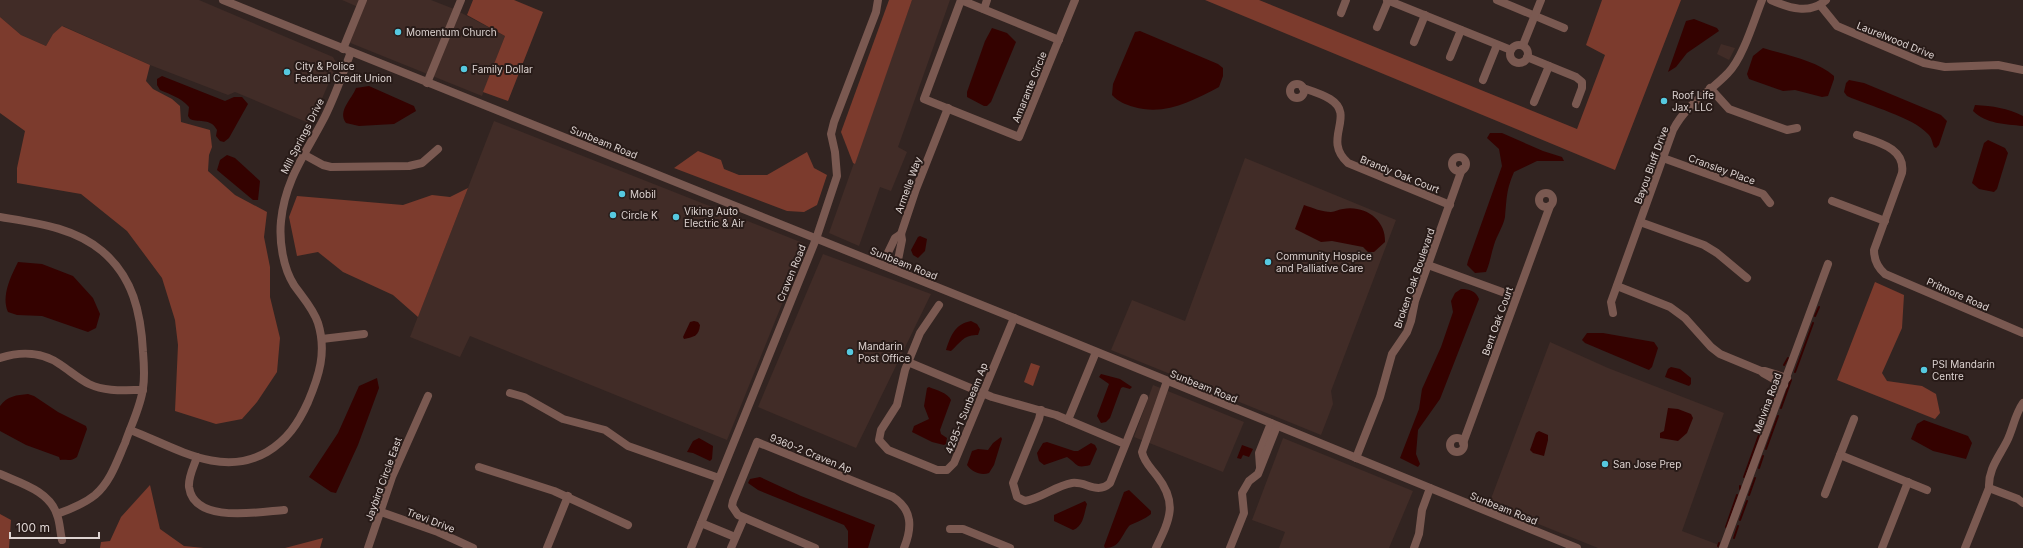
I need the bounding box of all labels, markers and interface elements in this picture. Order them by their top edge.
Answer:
street label: Laurelwood Drive [1855,19,1937,61]
place label: Momentum Church [406,26,497,38]
marker: Momentum Church [393,27,403,37]
street label: Amarante Circle [1009,50,1049,124]
place label: City & Police Federal Credit Union [295,60,392,84]
place label: Family Dollar [472,63,533,75]
marker: Family Dollar [459,64,469,74]
marker: City & Police Federal Credit Union [282,67,292,77]
place label: Roof Life Jax, LLC [1672,89,1714,113]
street label: Mill Springs Drive [278,96,326,176]
marker: Roof Life Jax, LLC [1659,96,1669,106]
street label: Sunbeam Road [569,123,639,161]
street label: Bayou Bluff Drive [1631,124,1671,205]
street label: Cransley Place [1687,151,1757,187]
street label: Brandy Oak Court [1359,153,1442,196]
street label: Armelle Way [892,155,924,215]
place label: Mobil [630,188,656,200]
marker: Mobil [617,189,627,199]
place label: Viking Auto Electric & Air [684,205,745,229]
place label: Circle K [621,209,658,221]
marker: Circle K [608,210,618,220]
marker: Viking Auto Electric & Air [671,212,681,222]
street label: Broken Oak Boulevard [1391,226,1437,330]
street label: Craven Road [774,243,808,303]
street label: Sunbeam Road [869,244,939,282]
place label: Community Hospice and Palliative Care [1276,250,1372,274]
marker: Community Hospice and Palliative Care [1263,257,1273,267]
street label: Pritmore Road [1925,275,1991,313]
street label: Bent Oak Court [1479,284,1515,357]
place label: Mandarin Post Office [858,340,910,364]
marker: Mandarin Post Office [845,347,855,357]
place label: PSI Mandarin Centre [1932,358,1995,382]
street label: 4295-1 Sunbeam Ap [942,361,990,455]
marker: PSI Mandarin Centre [1919,365,1929,375]
street label: Sunbeam Road [1169,367,1239,405]
street label: Melvina Road [1750,371,1784,435]
street label: 9360-2 Craven Ap [768,431,854,475]
street label: Jaybird Circle East [362,435,404,522]
place label: San Jose Prep [1613,458,1681,470]
marker: San Jose Prep [1600,459,1610,469]
street label: Sunbeam Road [1469,489,1539,527]
street label: Trevi Drive [405,505,457,535]
scale bar [10,514,99,540]
text: 100 m [16,520,50,535]

